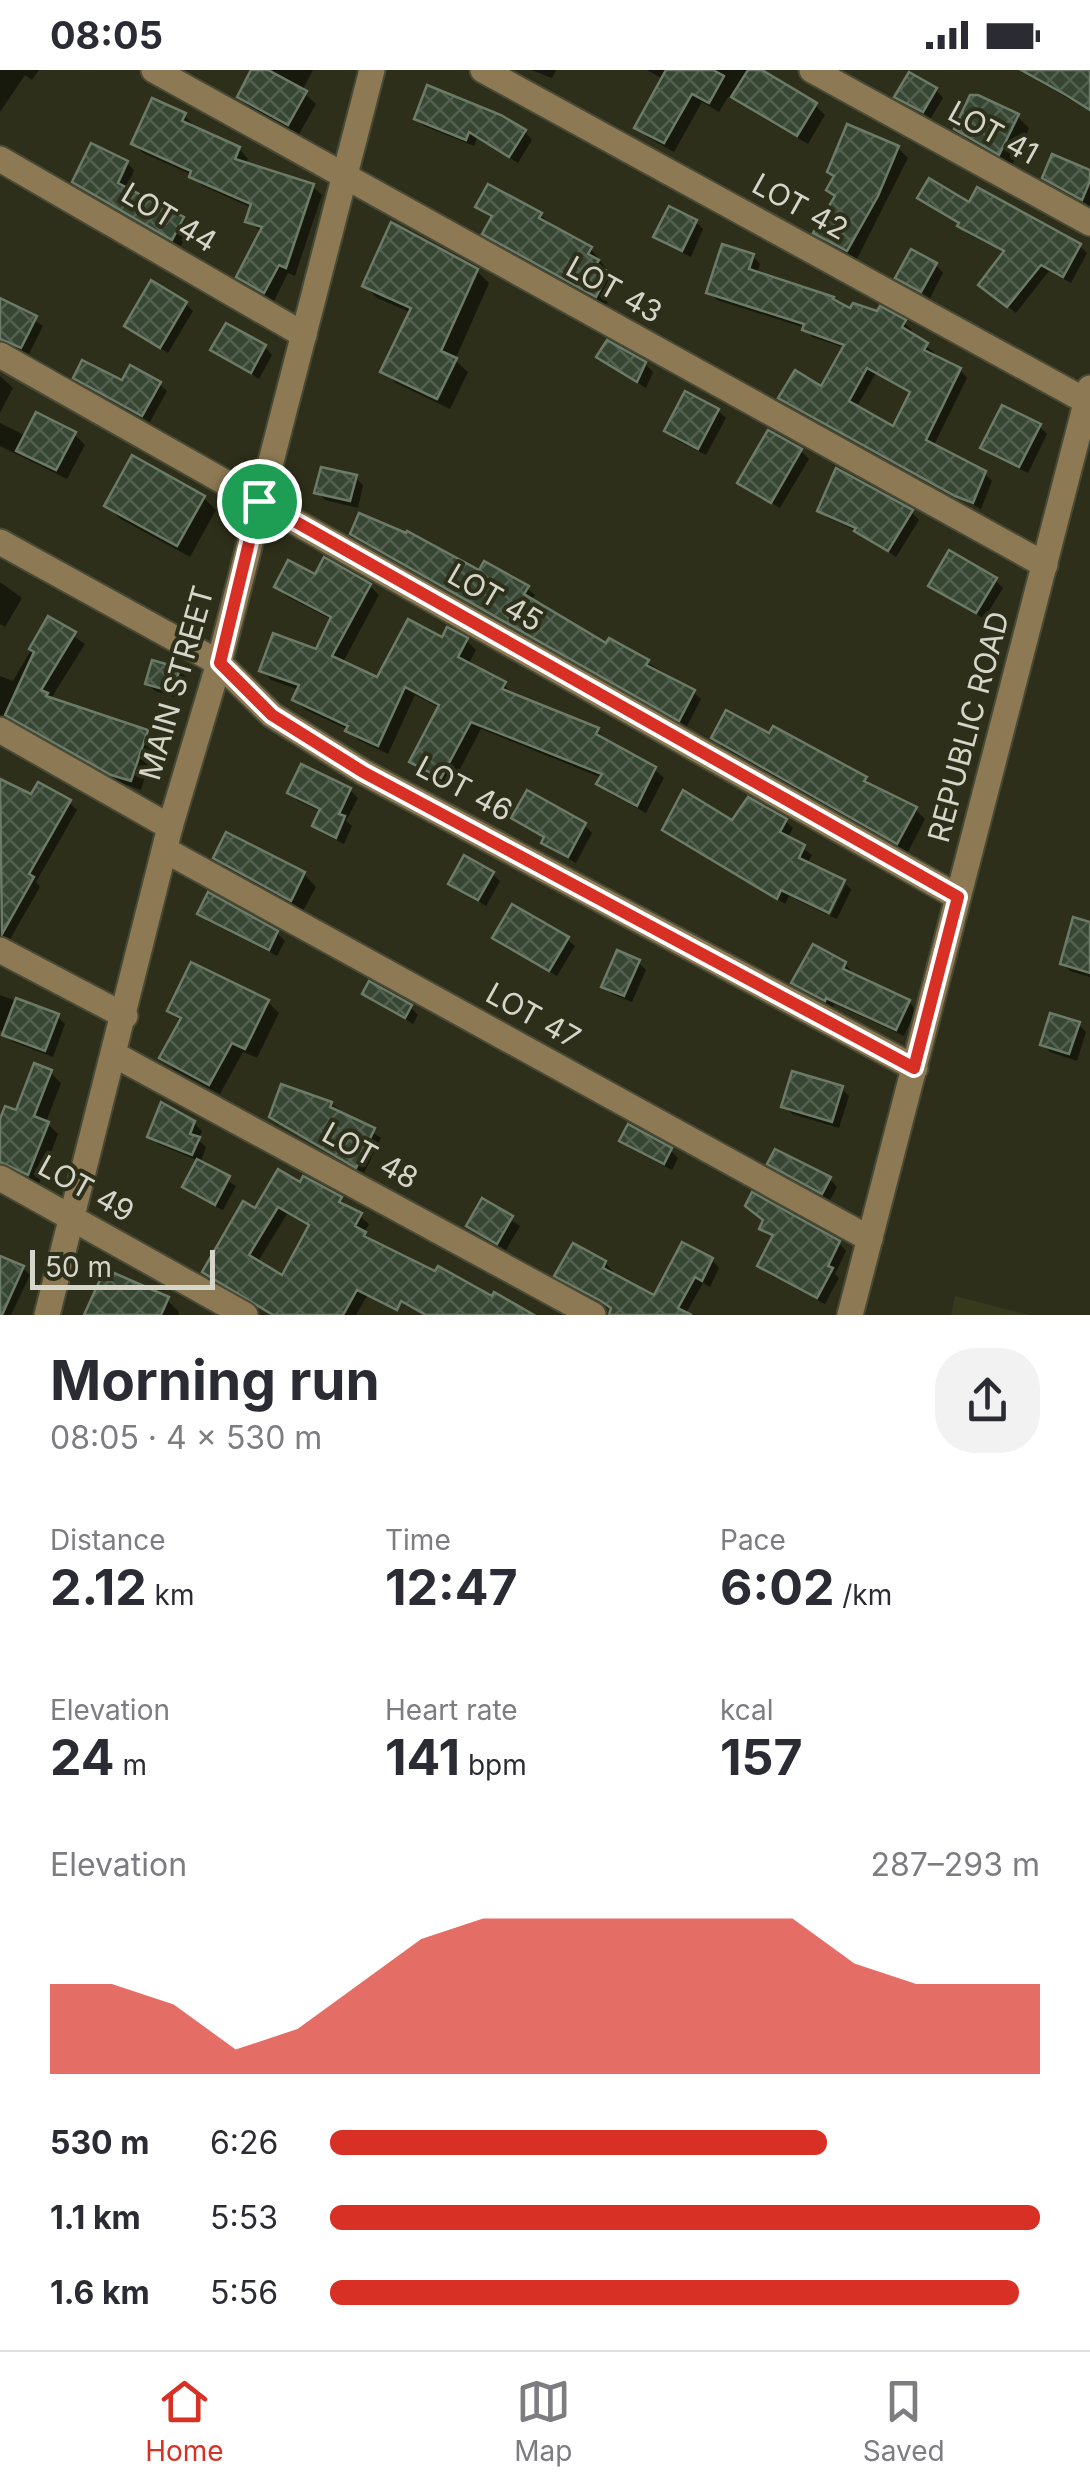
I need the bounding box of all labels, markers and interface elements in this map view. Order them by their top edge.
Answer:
text: 08:05 [50,12,163,58]
street label: LOT 41 [942,93,1045,171]
street label: LOT 42 [746,165,855,247]
street label: LOT 44 [115,175,224,260]
street label: LOT 43 [560,248,669,330]
pin [217,459,302,544]
icon: arrive [232,474,287,529]
street label: LOT 45 [442,556,549,639]
street label: MAIN STREET [131,582,221,784]
street label: REPUBLIC ROAD [920,607,1016,846]
street label: LOT 46 [410,748,519,828]
street label: LOT 47 [480,975,587,1056]
street label: LOT 48 [316,1114,425,1196]
street label: LOT 49 [32,1147,141,1229]
scale bar [30,1245,215,1290]
text: 50 m [45,1250,112,1284]
text: Morning run [50,1347,380,1413]
button: share [935,1348,1040,1453]
text: 08:05 · 4 × 530 m [50,1418,322,1457]
text: Distance [50,1523,166,1557]
text: Time [385,1523,451,1557]
text: Pace [720,1523,786,1557]
text: 2.12 [50,1557,147,1617]
text: 12:47 [385,1557,518,1617]
text: 6:02 [720,1557,834,1617]
text: km [147,1578,195,1612]
text: /km [834,1578,892,1612]
text: Elevation [50,1693,170,1727]
text: Heart rate [385,1693,518,1727]
text: kcal [720,1693,774,1727]
text: 24 [50,1727,115,1787]
text: 141 [385,1727,460,1787]
text: 157 [720,1727,803,1787]
text: m [115,1748,147,1782]
text: bpm [460,1748,527,1782]
text: Elevation [50,1845,187,1884]
text: 287–293 m [870,1845,1040,1884]
text: 530 m [50,2123,149,2162]
text: 6:26 [210,2123,278,2162]
text: 1.1 km [50,2198,141,2237]
text: 5:53 [210,2198,278,2237]
text: 1.6 km [50,2273,150,2312]
text: 5:56 [210,2273,278,2312]
tab: Home [145,2374,224,2468]
tab: Map [514,2374,572,2468]
tab: Saved [863,2374,945,2468]

